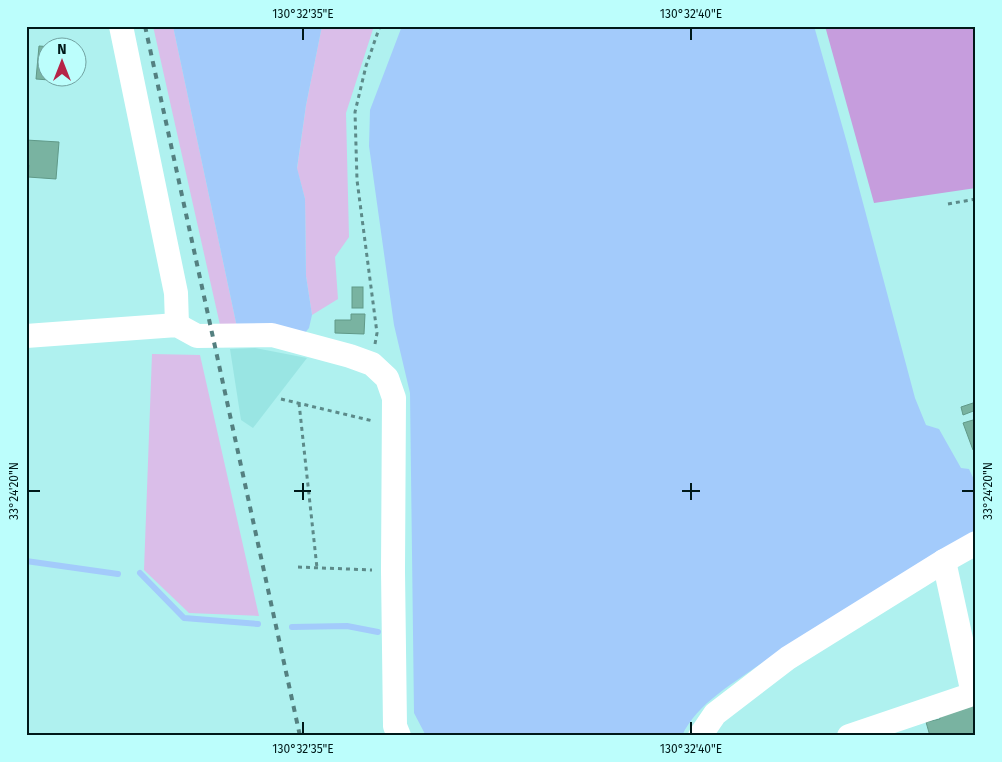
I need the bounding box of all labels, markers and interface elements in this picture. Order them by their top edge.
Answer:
text: 130°32'35"E [272,7,334,21]
text: 130°32'40"E [660,7,722,21]
north arrow [38,38,88,88]
text: N [57,41,67,58]
text: 33°24'20"N [7,462,21,520]
text: 33°24'20"N [981,462,995,520]
text: 130°32'35"E [272,742,334,756]
text: 130°32'40"E [660,742,722,756]

